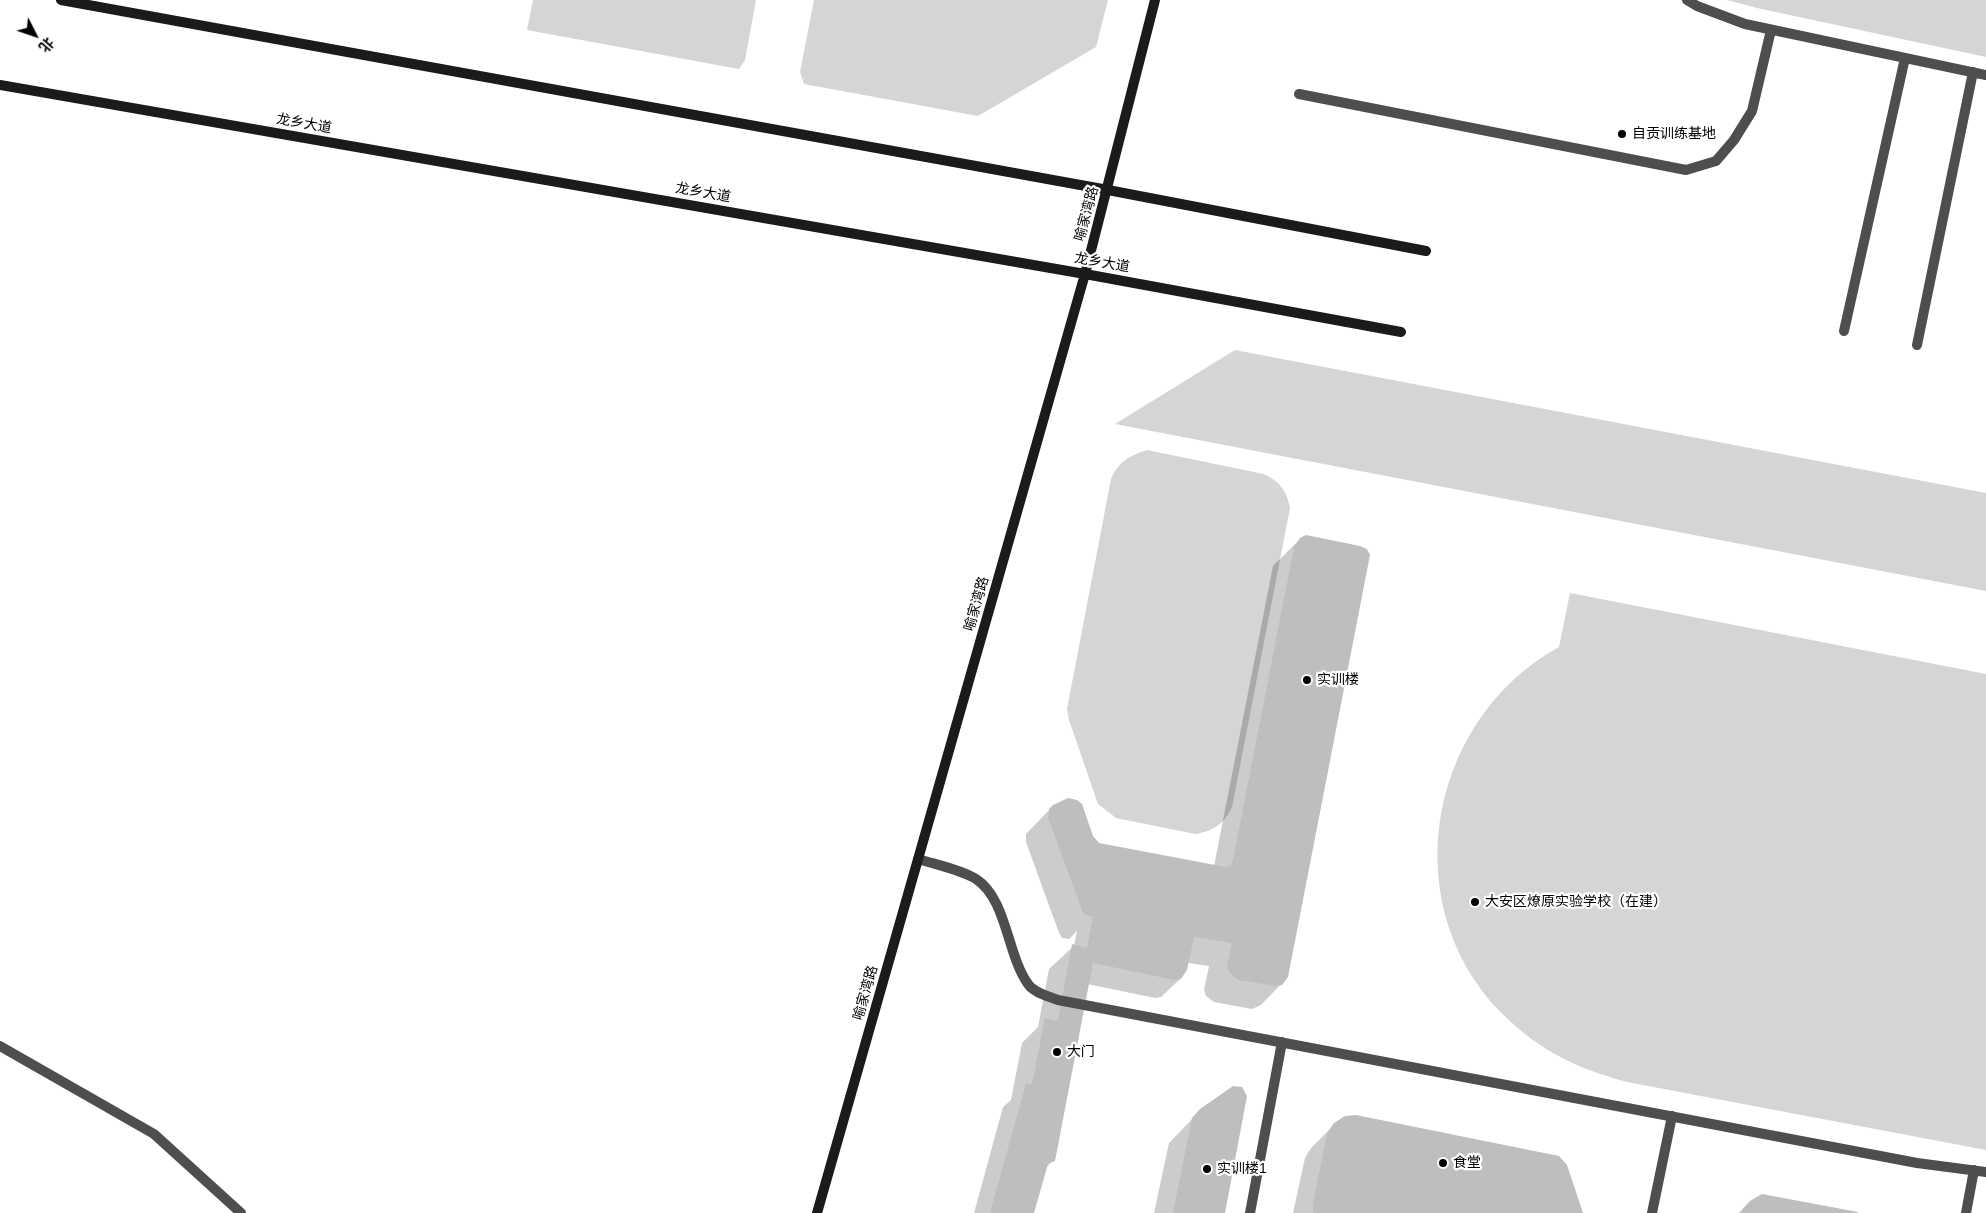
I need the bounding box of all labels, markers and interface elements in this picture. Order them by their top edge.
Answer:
north arrow [10,10,60,60]
text: 北 [36,34,57,55]
street label: 龙乡大道 [275,111,333,137]
place label: 自贡训练基地 [1632,126,1716,142]
marker: 自贡训练基地 [1616,128,1628,140]
street label: 龙乡大道 [674,180,732,206]
street label: 喻家湾路 [1072,185,1102,243]
street label: 龙乡大道 [1073,250,1131,276]
street label: 喻家湾路 [961,575,993,633]
place label: 实训楼 [1317,672,1359,688]
marker: 实训楼 [1301,674,1313,686]
place label: 大安区燎原实验学校（在建） [1485,894,1667,910]
marker: 大安区燎原实验学校（在建） [1469,896,1481,908]
street label: 喻家湾路 [850,964,882,1022]
place label: 大门 [1067,1044,1095,1060]
marker: 大门 [1051,1046,1063,1058]
place label: 食堂 [1453,1155,1481,1171]
marker: 食堂 [1437,1157,1449,1169]
place label: 实训楼1 [1217,1161,1267,1177]
marker: 实训楼1 [1201,1163,1213,1175]

